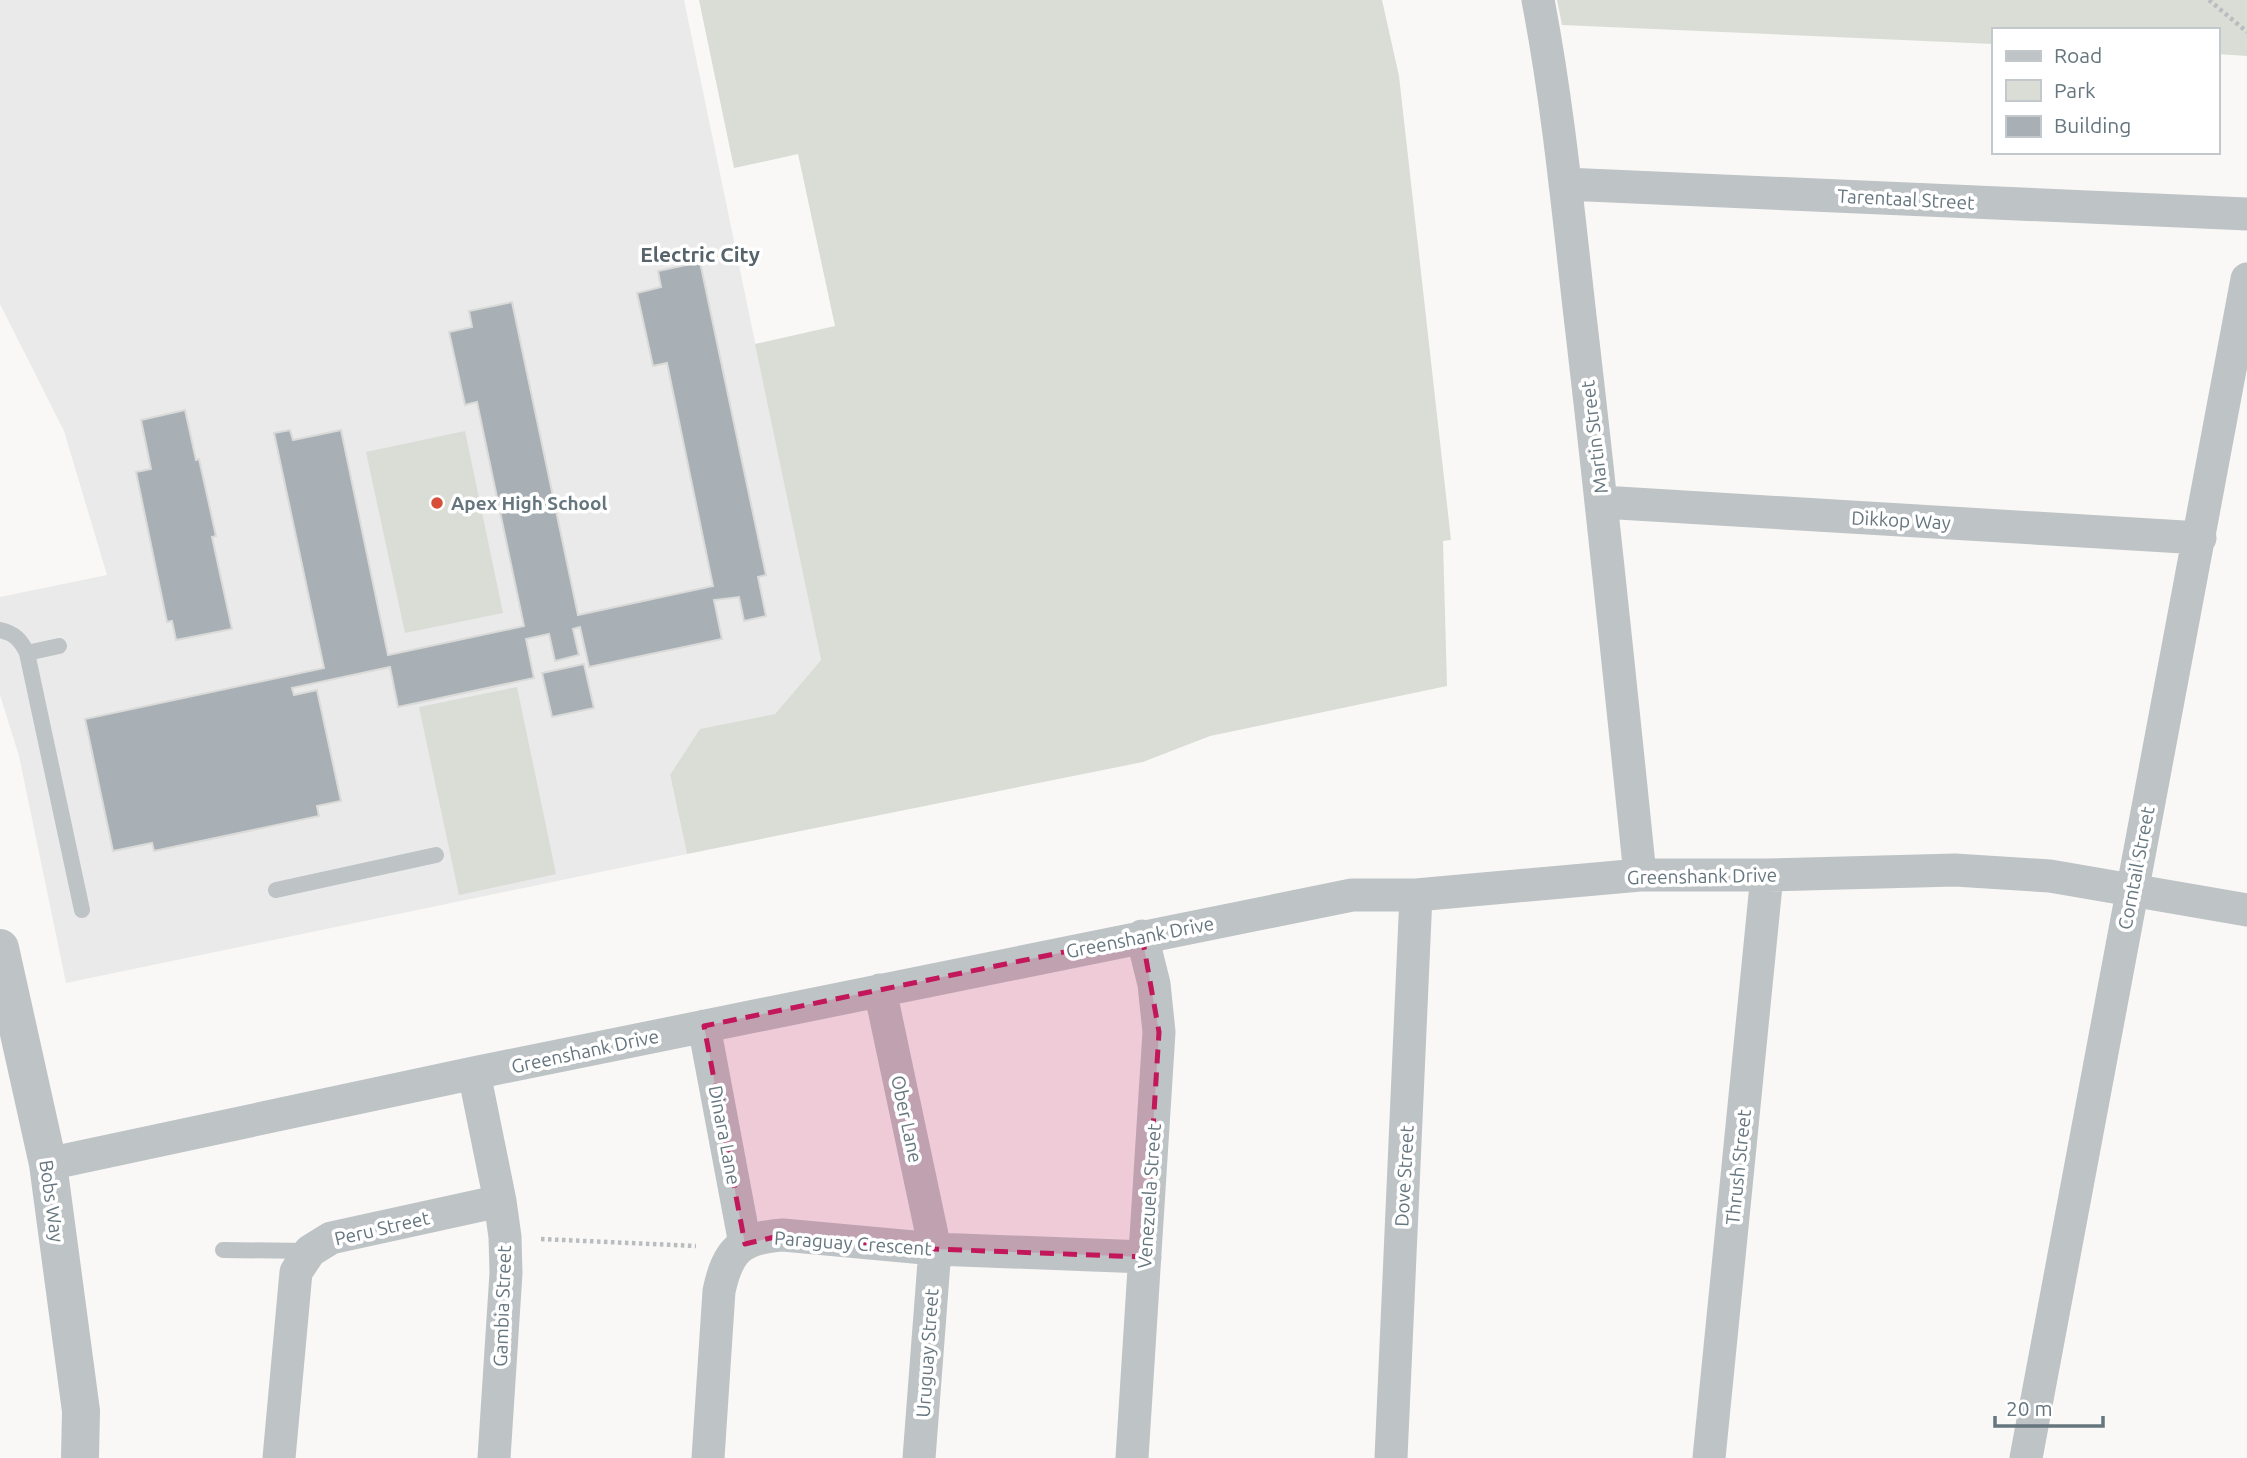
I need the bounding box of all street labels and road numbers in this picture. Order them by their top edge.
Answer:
street label: Tarentaal Street [1837,184,1976,214]
street label: Martin Street [1576,379,1612,495]
street label: Dikkop Way [1851,506,1951,534]
street label: Corntail Street [2113,804,2159,931]
street label: Greenshank Drive [1627,864,1777,888]
street label: Greenshank Drive [1064,912,1216,962]
street label: Greenshank Drive [509,1025,661,1077]
street label: Ober Lane [887,1073,927,1165]
street label: Dinara Lane [705,1083,745,1187]
street label: Thrush Street [1721,1108,1755,1226]
street label: Venezuela Street [1133,1122,1165,1269]
street label: Dove Street [1390,1124,1418,1227]
street label: Bobs Way [35,1158,69,1244]
street label: Peru Street [332,1206,432,1250]
street label: Paraguay Crescent [773,1227,933,1260]
street label: Gambia Street [489,1244,515,1367]
street label: Uruguay Street [912,1287,943,1418]

